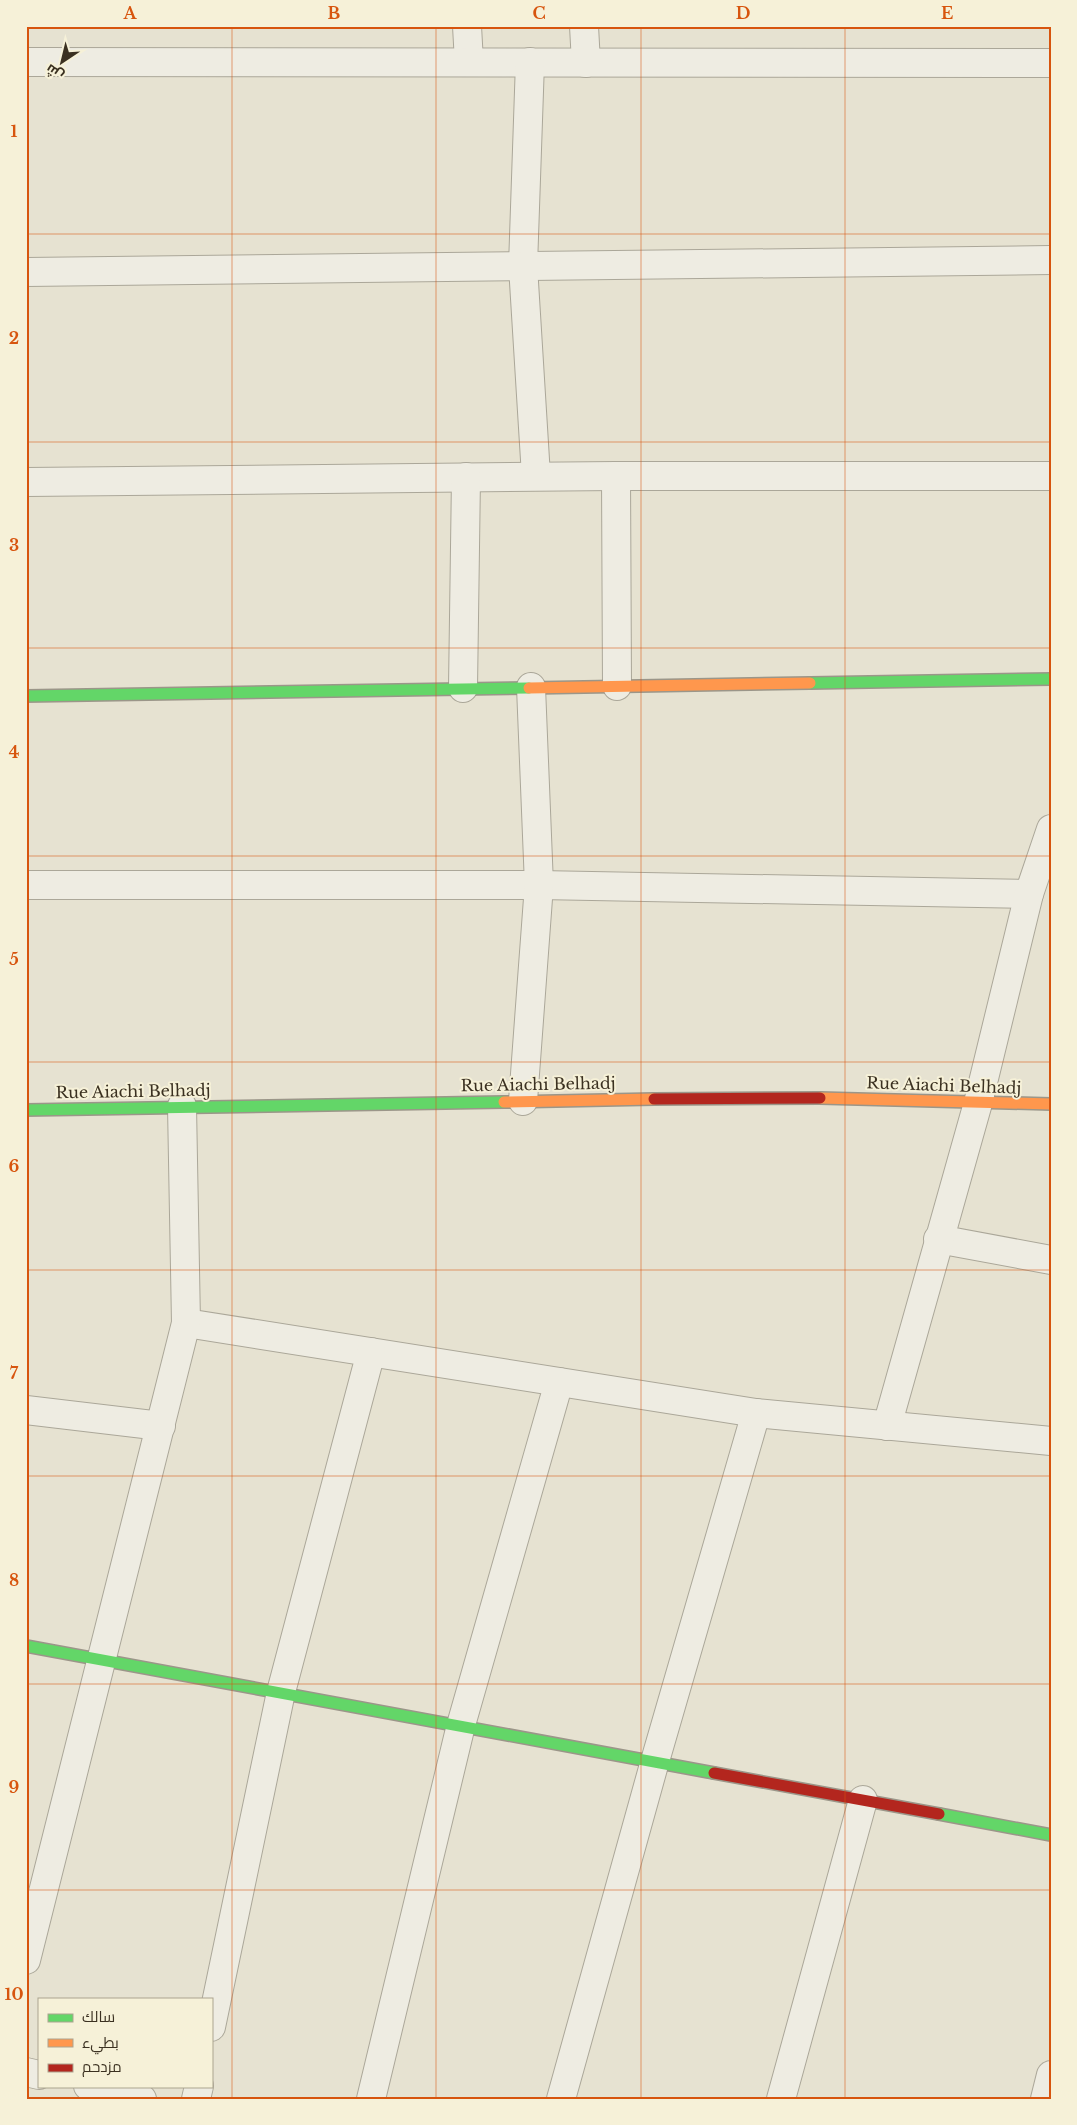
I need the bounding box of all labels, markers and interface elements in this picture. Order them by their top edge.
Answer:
text: A [123,3,138,23]
text: B [328,3,341,23]
text: C [532,3,546,23]
text: D [736,3,750,23]
text: E [941,3,953,23]
north arrow [38,38,88,88]
text: ش [42,60,67,85]
text: 1 [11,121,18,141]
text: 2 [9,328,19,348]
text: 3 [9,535,19,555]
text: 4 [9,742,19,762]
text: 5 [9,949,19,969]
street label: Rue Aiachi Belhadj [866,1072,1022,1098]
street label: Rue Aiachi Belhadj [460,1073,616,1095]
street label: Rue Aiachi Belhadj [55,1080,211,1102]
text: 6 [9,1156,20,1176]
text: 7 [10,1363,19,1383]
text: 8 [9,1570,19,1590]
text: 9 [9,1777,20,1797]
text: 10 [4,1984,24,2004]
legend [38,1998,212,2088]
text: سالك [82,2007,115,2026]
text: بطيء [82,2033,119,2055]
text: مزدحم [82,2057,122,2077]

